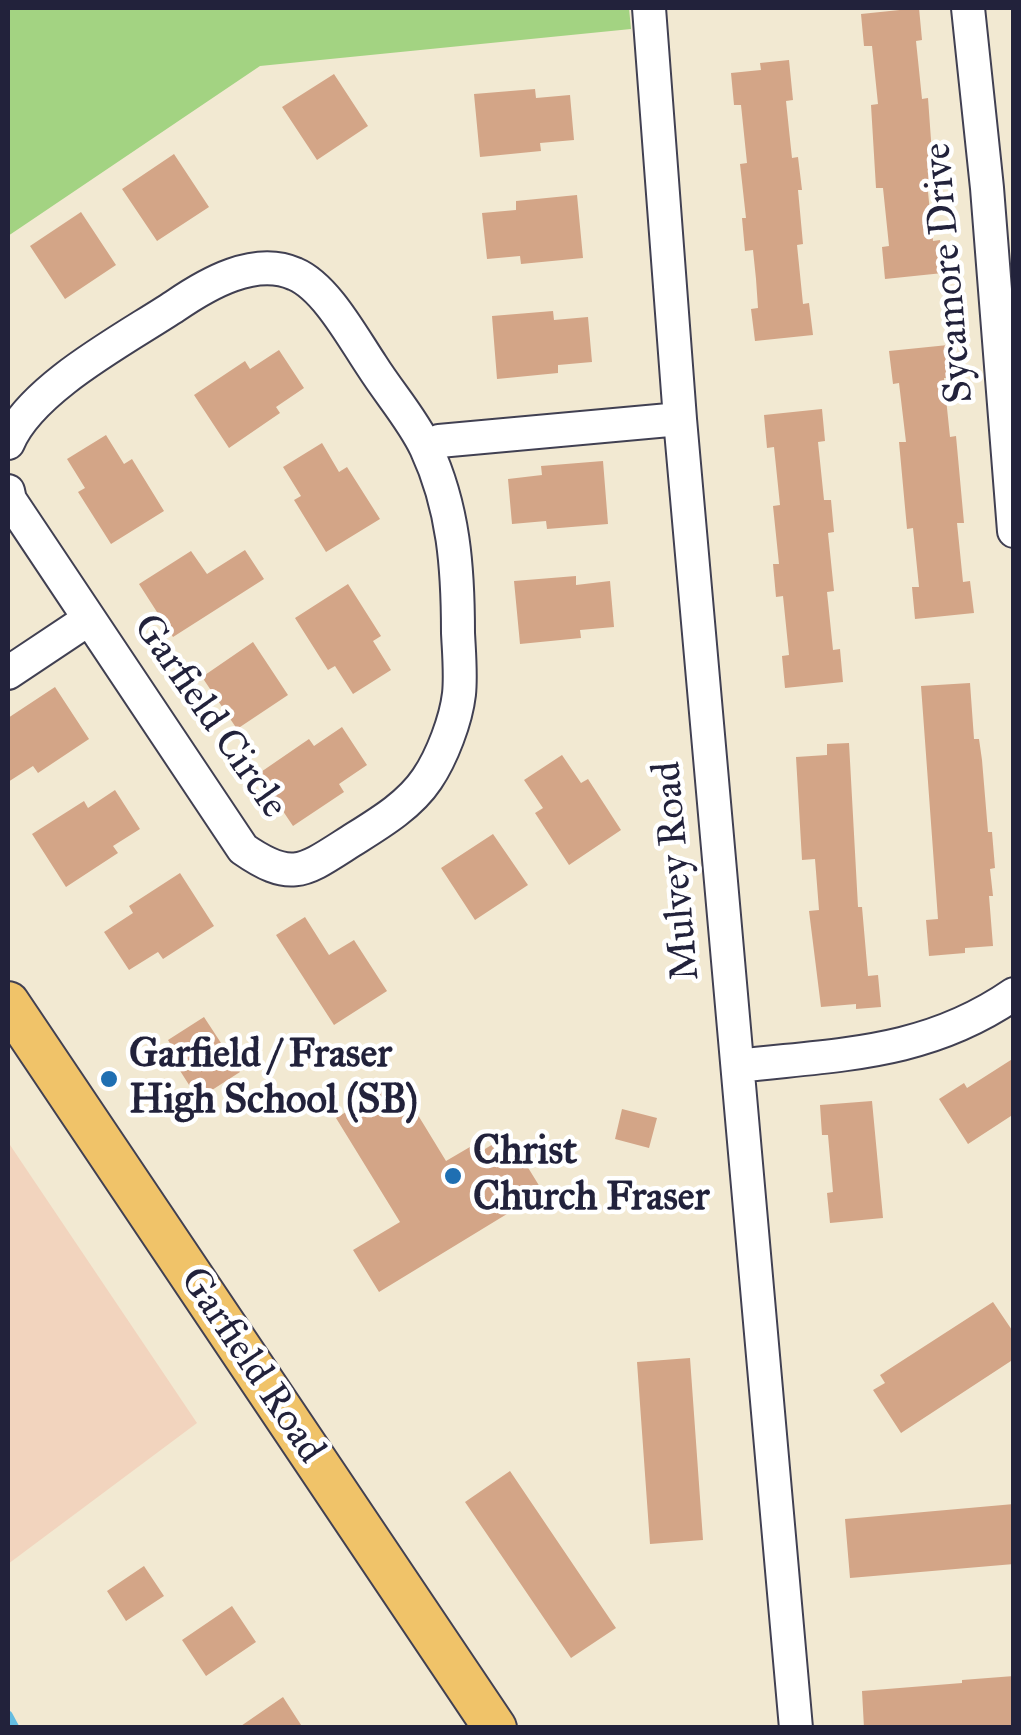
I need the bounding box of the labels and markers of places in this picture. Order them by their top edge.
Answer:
place label: Garfield / Fraser High School (SB) [129,1032,418,1126]
marker: Garfield / Fraser High School (SB) [98,1068,120,1090]
place label: Christ Church Fraser [473,1129,709,1223]
marker: Christ Church Fraser [442,1165,464,1187]

